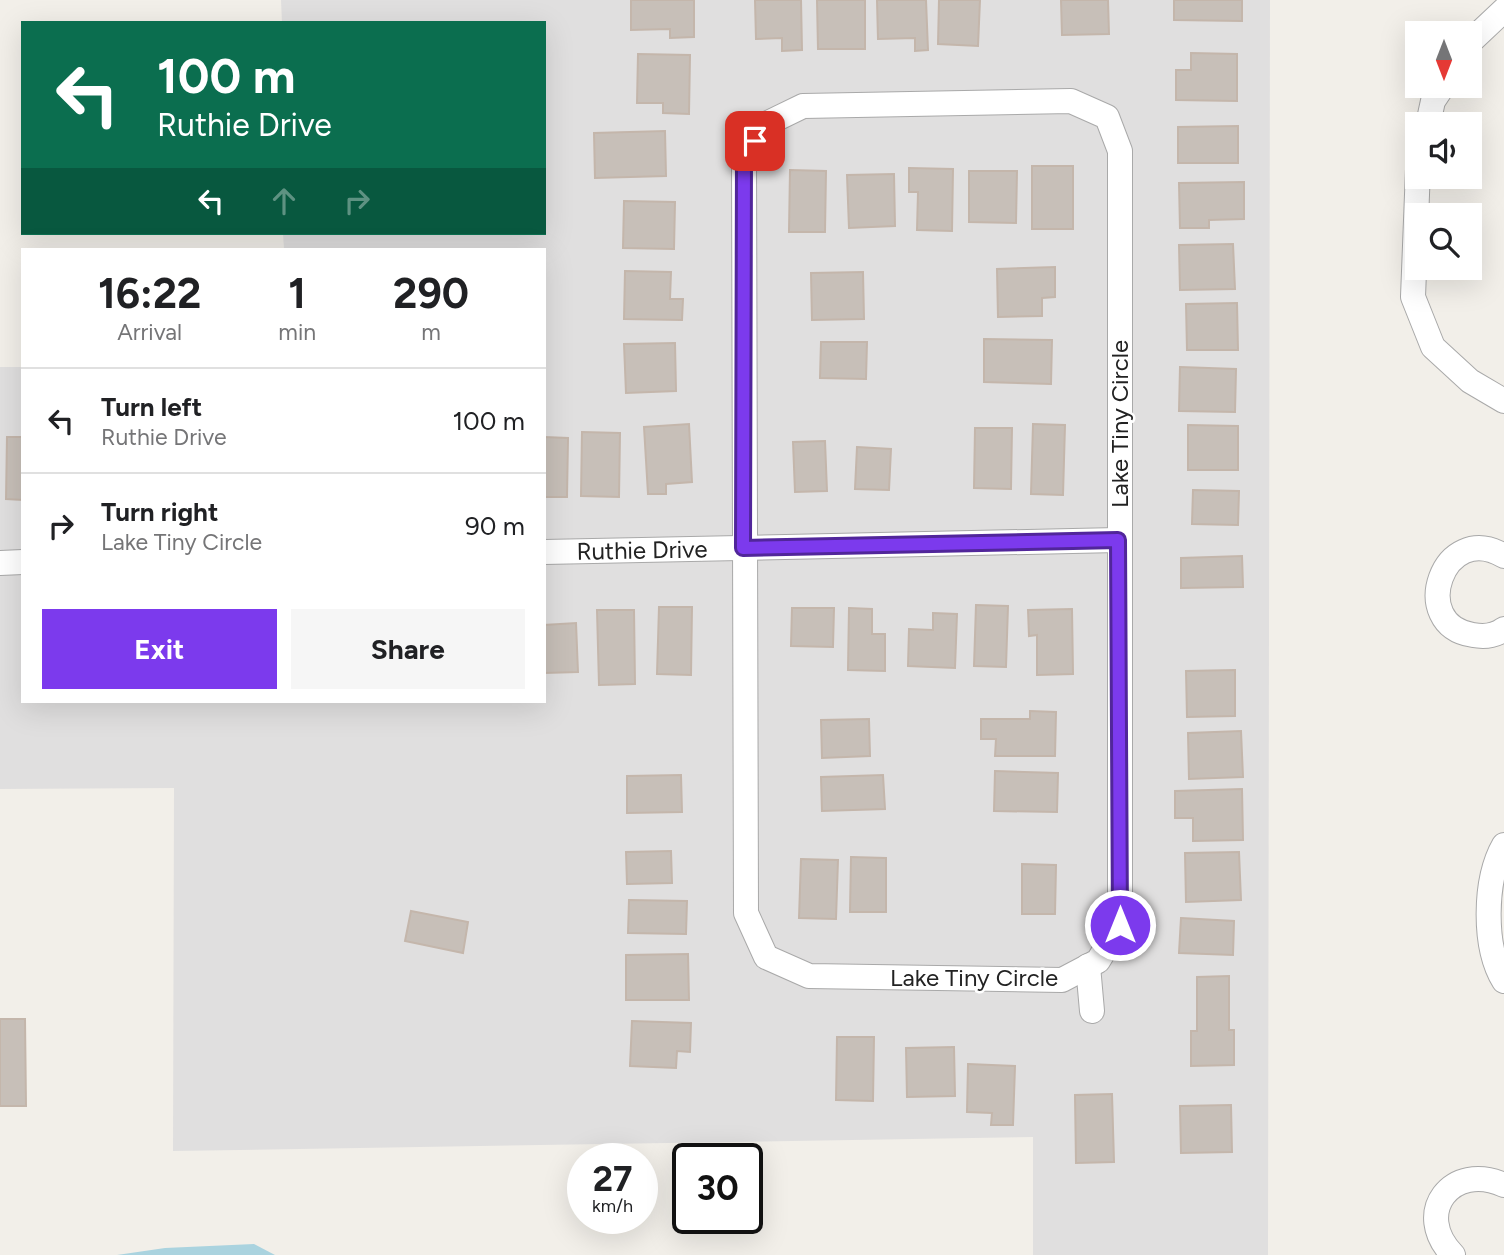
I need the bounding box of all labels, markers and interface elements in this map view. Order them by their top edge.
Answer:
north arrow [1405,21,1482,98]
map controls [1405,21,1482,280]
text: 100 m [157,46,296,105]
icon: left [42,49,133,140]
text: Ruthie Drive [157,106,332,144]
pin [725,111,785,171]
button: sound [1405,112,1482,189]
icon: arrive [736,122,774,160]
icon: left [192,182,230,220]
icon: ahead [265,182,303,220]
icon: right [338,182,376,220]
button: search [1405,203,1482,280]
text: 16:22 [98,268,201,319]
text: 1 [288,268,306,319]
text: 290 [393,268,469,319]
text: Arrival [117,318,182,346]
text: min [278,318,316,346]
text: m [421,318,441,346]
street label: Lake Tiny Circle [1105,340,1134,508]
text: Turn left [101,391,202,423]
icon: left [42,402,80,440]
text: 100 m [452,405,525,437]
text: Ruthie Drive [101,423,227,451]
text: Turn right [101,496,218,528]
icon: right [42,507,80,545]
text: 90 m [465,510,525,542]
text: Lake Tiny Circle [101,528,262,556]
street label: Ruthie Drive [576,534,708,566]
button: Exit [42,609,277,689]
button: Share [291,609,525,689]
position arrow [1083,888,1157,962]
street label: Lake Tiny Circle [890,963,1058,992]
speed limit sign: 30 [672,1143,763,1234]
text: 27 [593,1158,632,1200]
text: km/h [592,1195,633,1217]

